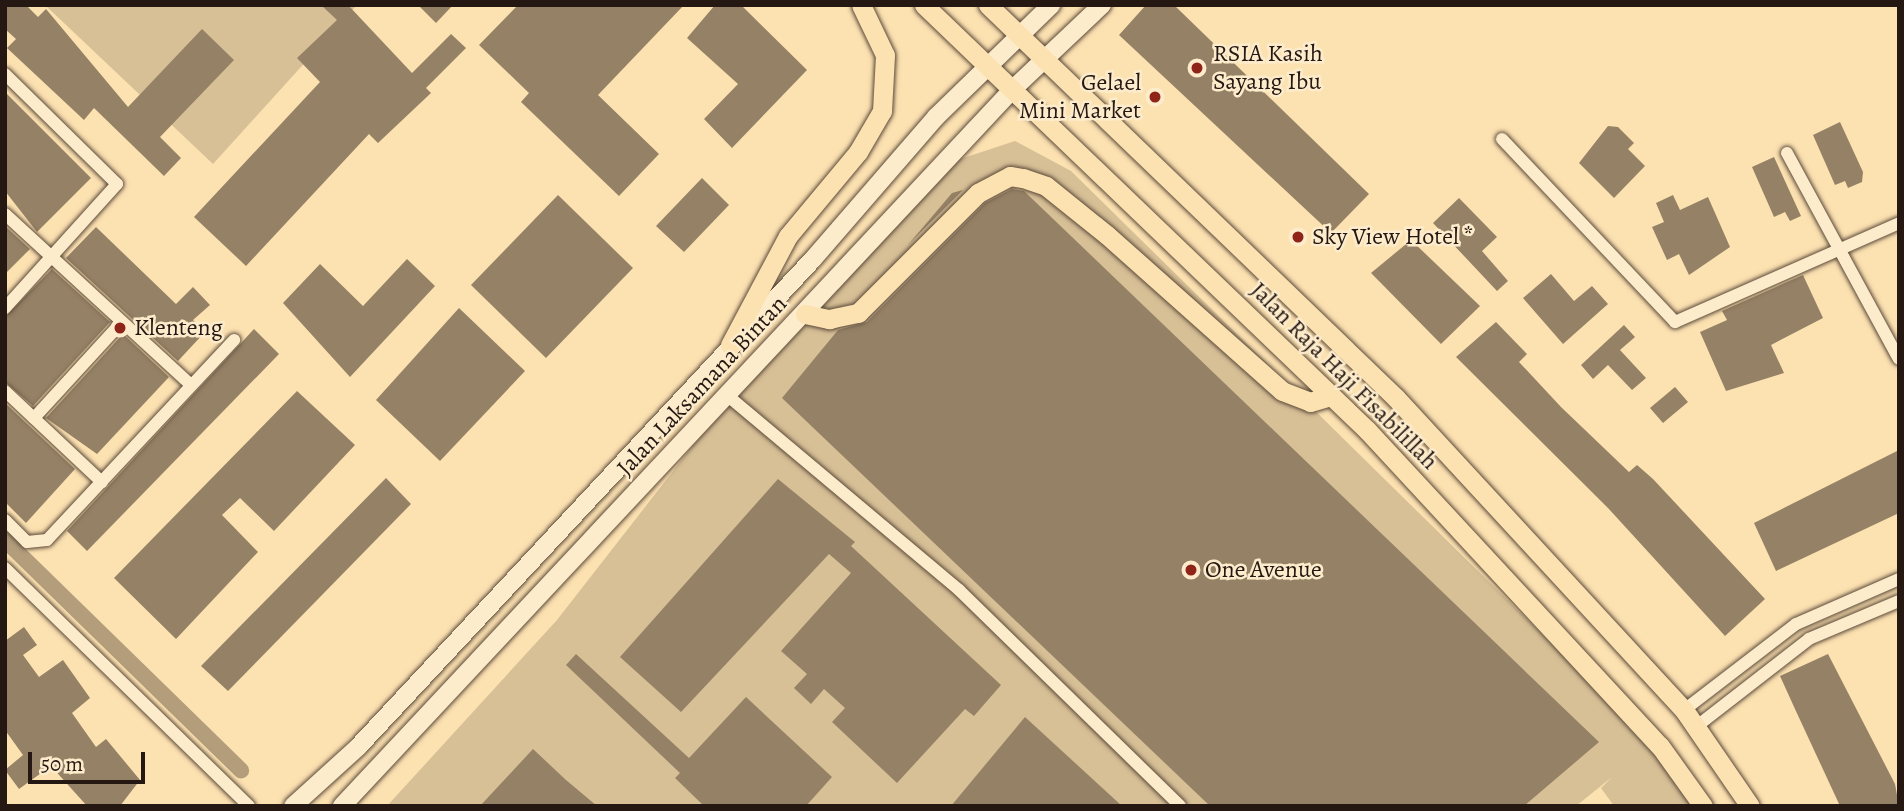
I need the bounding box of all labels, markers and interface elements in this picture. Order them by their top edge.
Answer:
place label: RSIA Kasih Sayang Ibu [1213,40,1323,96]
marker: RSIA Kasih Sayang Ibu [1187,58,1207,78]
place label: Gelael Mini Market [1019,69,1141,125]
marker: Gelael Mini Market [1147,89,1163,105]
place label: Sky View Hotel * [1312,223,1475,251]
marker: Sky View Hotel * [1290,229,1306,245]
street label: Jalan Raja Haji Fisabilillah [1244,276,1444,476]
street label: Jalan Laksamana Bintan [611,290,793,482]
place label: Klenteng [134,314,223,342]
marker: Klenteng [112,320,128,336]
place label: One Avenue [1205,556,1322,584]
marker: One Avenue [1183,562,1199,578]
scale bar [32,738,149,782]
text: 50 m [41,750,83,778]

